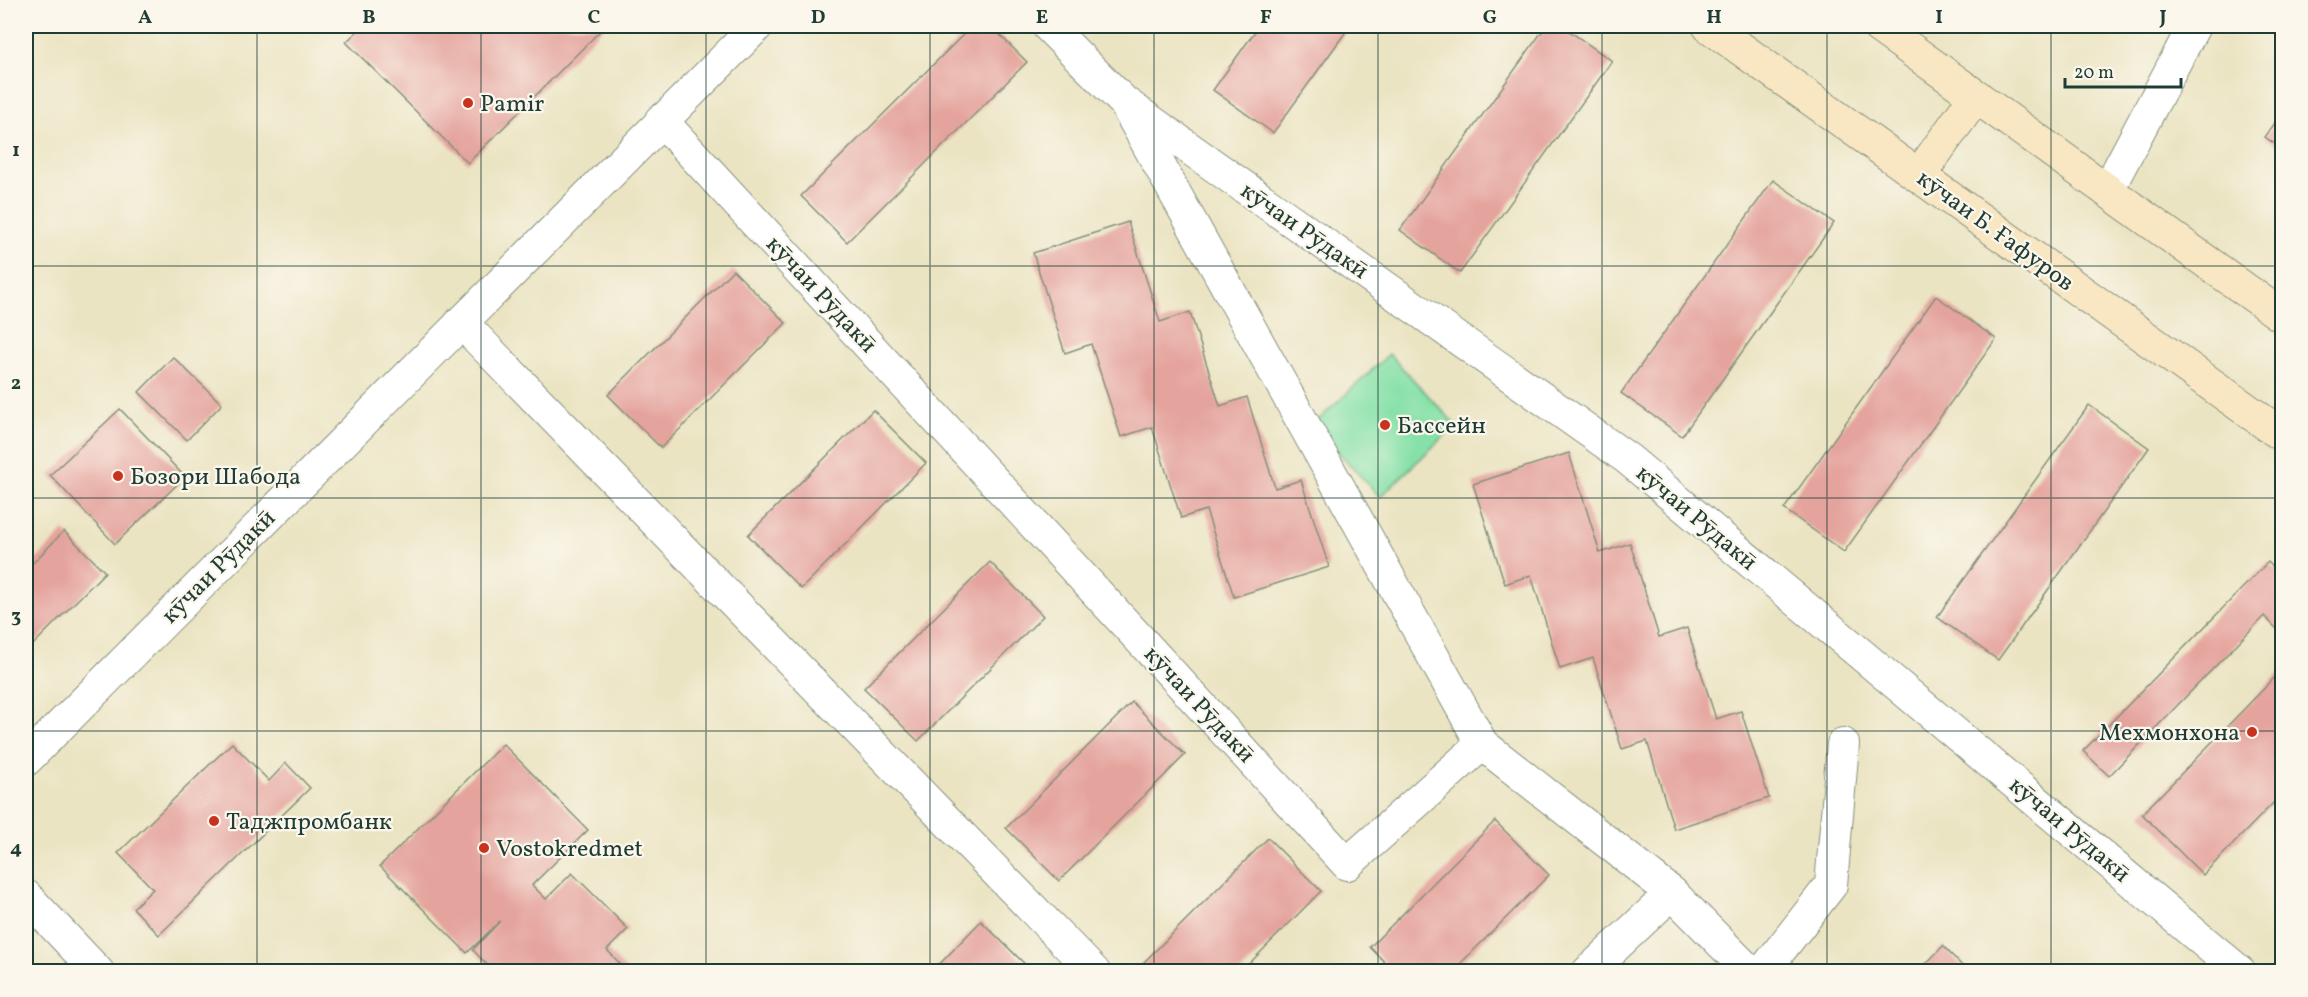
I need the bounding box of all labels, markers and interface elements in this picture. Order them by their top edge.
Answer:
text: A [138,4,152,32]
text: B [362,4,376,32]
text: C [588,4,601,32]
text: D [811,4,825,32]
text: E [1036,4,1048,32]
text: F [1260,4,1272,32]
text: G [1483,4,1497,32]
text: H [1706,4,1722,32]
text: I [1935,4,1943,32]
text: J [2158,4,2167,32]
scale bar [2065,51,2180,89]
text: 20 m [2074,61,2114,86]
place label: Pamir [480,88,544,122]
marker: Pamir [461,96,475,110]
text: 1 [12,137,20,165]
street label: кӯчаи Б. Ғафуров [1909,163,2081,301]
street label: кӯчаи Рӯдакӣ [1233,175,1375,288]
street label: кӯчаи Рӯдакӣ [757,229,884,362]
text: 2 [11,370,21,398]
place label: Бассейн [1397,410,1486,444]
marker: Бассейн [1378,418,1392,432]
street label: кӯчаи Рӯдакӣ [1628,458,1764,580]
place label: Бозори Шабода [130,461,301,495]
marker: Бозори Шабода [111,469,125,483]
street label: кӯчаи Рӯдакӣ [155,503,284,632]
text: 3 [11,603,21,631]
street label: кӯчаи Рӯдакӣ [1135,639,1262,772]
place label: Мехмонхона [2099,717,2240,751]
marker: Мехмонхона [2245,725,2259,739]
street label: кӯчаи Рӯдакӣ [2001,770,2137,892]
place label: Таджпромбанк [226,806,392,840]
marker: Таджпромбанк [207,814,221,828]
place label: Vostokredmet [496,833,643,867]
text: 4 [10,835,22,863]
marker: Vostokredmet [477,841,491,855]

